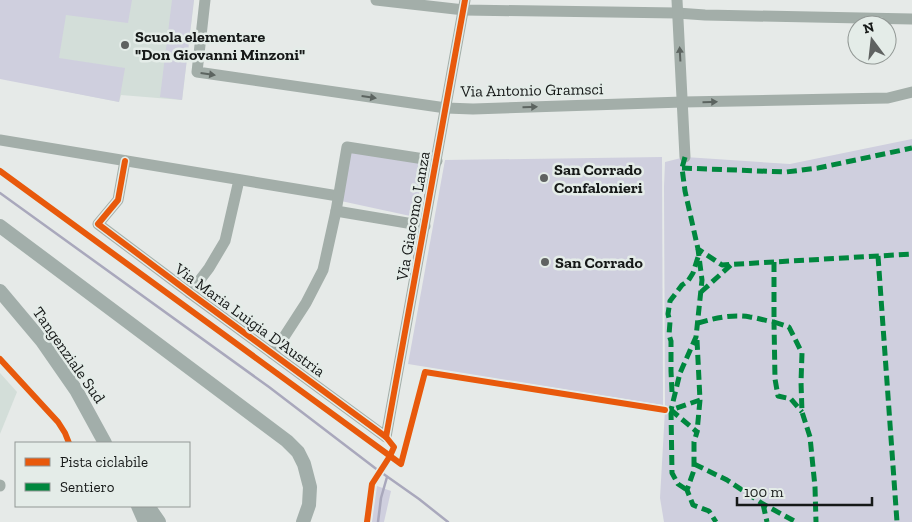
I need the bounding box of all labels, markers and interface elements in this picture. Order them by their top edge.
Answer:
north arrow [847,15,897,65]
text: N [861,18,876,38]
place label: Scuola elementare "Don Giovanni Minzoni" [135,27,305,64]
marker: Scuola elementare "Don Giovanni Minzoni" [119,39,131,51]
one-way arrow [675,45,683,61]
one-way arrow [200,70,216,78]
street label: Via Antonio Gramsci [459,79,604,101]
one-way arrow [361,93,377,101]
one-way arrow [703,98,719,106]
one-way arrow [523,103,539,111]
street label: Via Giacomo Lanza [392,149,434,283]
place label: San Corrado Confalonieri [554,160,643,197]
marker: San Corrado Confalonieri [538,172,550,184]
place label: San Corrado [555,253,643,272]
marker: San Corrado [539,256,551,268]
street label: Via Maria Luigia D'Austria [170,259,329,381]
street label: Tangenziale Sud [29,303,109,407]
legend [15,442,190,507]
text: Pista ciclabile [60,453,148,471]
scale bar [737,474,872,506]
text: Sentiero [60,478,115,496]
text: 100 m [744,483,783,501]

